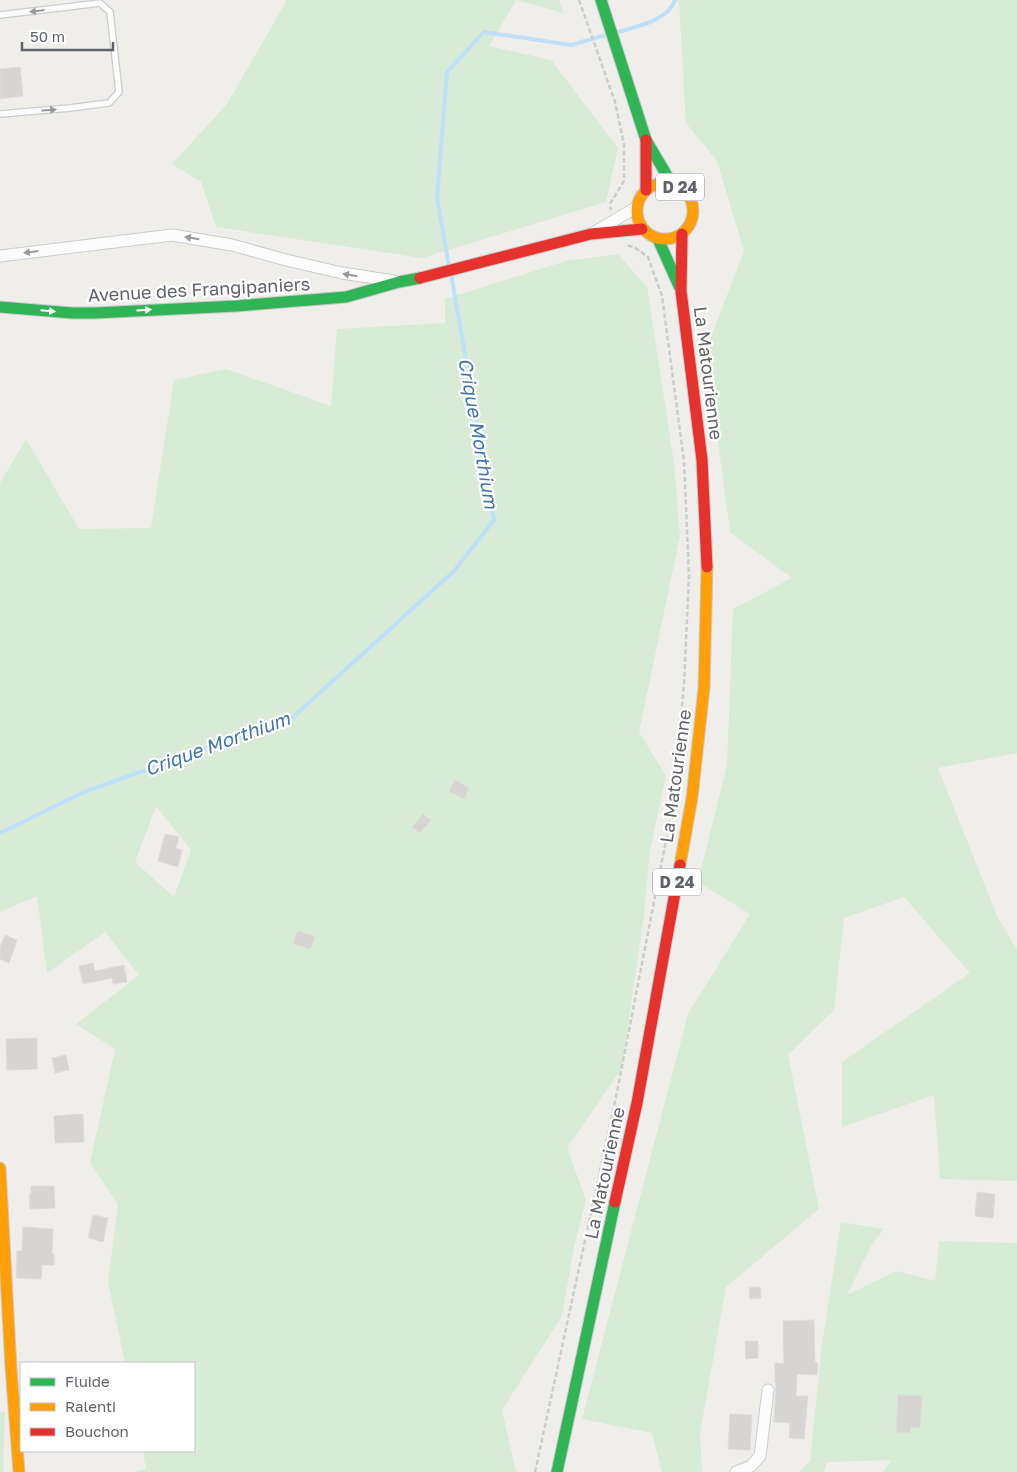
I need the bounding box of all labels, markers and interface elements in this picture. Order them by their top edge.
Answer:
one-way arrow [29,7,45,15]
scale bar [22,20,114,52]
text: 50 m [30,27,65,45]
one-way arrow [41,106,57,114]
road number: D 24 [656,173,704,200]
one-way arrow [184,234,200,242]
one-way arrow [23,248,39,256]
one-way arrow [342,270,358,278]
street label: Avenue des Frangipaniers [87,272,311,306]
street label: La Matourienne [690,305,728,441]
one-way arrow [136,306,152,314]
one-way arrow [40,307,56,315]
water label: Crique Morthium [454,356,504,511]
water label: Crique Morthium [141,706,294,780]
street label: La Matourienne [655,708,695,844]
road number: D 24 [653,869,701,896]
street label: La Matourienne [579,1105,629,1241]
legend [20,1362,195,1452]
text: Fluide [65,1372,110,1390]
text: Ralenti [65,1397,116,1415]
text: Bouchon [65,1422,129,1440]

